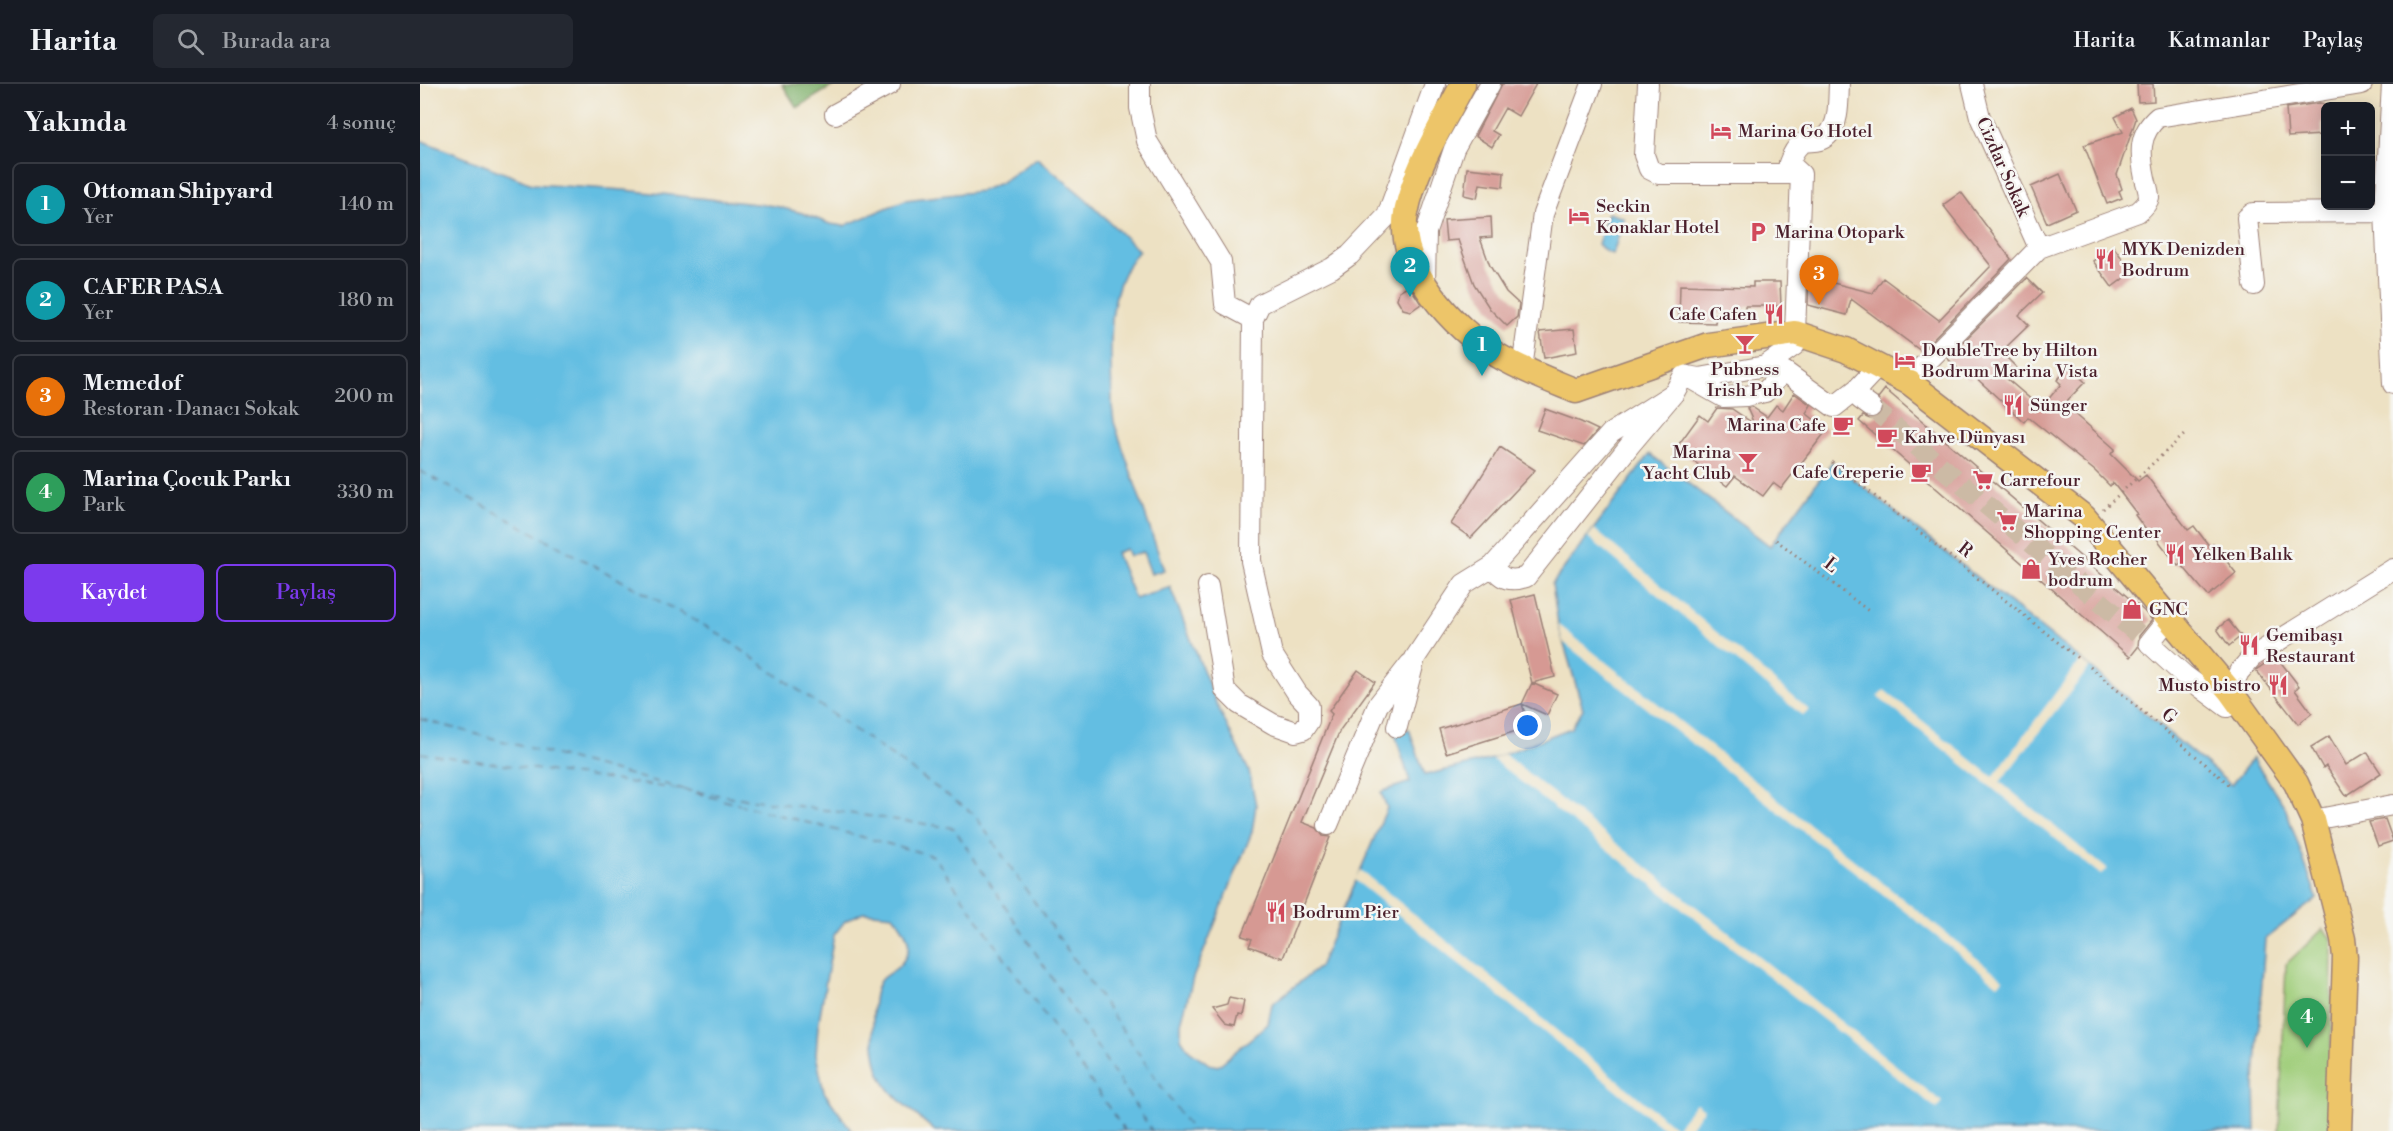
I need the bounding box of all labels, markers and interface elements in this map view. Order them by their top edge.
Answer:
search box [153,14,573,68]
text: Harita [30,24,117,59]
icon: search [174,25,207,58]
text: Burada ara [222,28,331,55]
text: Harita [2073,28,2135,54]
text: Katmanlar [2168,28,2270,54]
text: Paylaş [2303,28,2363,54]
map controls [2321,102,2375,210]
button: + [2321,102,2375,156]
text: Yakında [24,107,127,139]
text: 4 sonuç [327,111,396,136]
street label: Cizdar Sokak [1971,114,2036,222]
hotel icon: Marina Go Hotel [1709,119,1733,143]
place label: Marina Go Hotel [1738,120,1873,143]
button: − [2321,156,2375,210]
text: Ottoman Shipyard [83,178,273,205]
text: 1 [41,192,50,217]
text: 140 m [339,192,394,217]
place label: Seckin Konaklar Hotel [1596,195,1720,239]
hotel icon: Seckin Konaklar Hotel [1567,204,1591,228]
text: Yer [83,205,113,230]
parking icon: Marina Otopark [1746,220,1770,244]
place label: Marina Otopark [1775,221,1906,244]
place label: MYK Denizden Bodrum [2121,238,2245,282]
restaurant icon: MYK Denizden Bodrum [2093,247,2117,271]
pin: 2 [1390,248,1430,297]
pin: 3 [1800,256,1838,305]
text: CAFER PASA [83,274,223,301]
text: 2 [39,288,52,313]
text: 180 m [339,288,394,313]
text: Yer [83,301,113,326]
restaurant icon: Cafe Cafen [1762,302,1786,326]
place label: Cafe Cafen [1669,303,1757,326]
pin: 1 [1462,326,1502,376]
bar icon: Pubness Irish Pub [1733,332,1757,356]
place label: DoubleTree by Hilton Bodrum Marina Vista [1921,339,2099,383]
hotel icon: DoubleTree by Hilton Bodrum Marina Vista [1893,348,1917,372]
place label: Pubness Irish Pub [1707,358,1783,402]
text: Memedof [83,370,181,397]
text: 3 [39,384,52,409]
text: 200 m [334,384,394,409]
restaurant icon: Sünger [2001,393,2025,417]
place label: Sünger [2030,394,2088,417]
text: Restoran · Danacı Sokak [83,397,299,422]
cafe icon: Marina Cafe [1831,413,1855,437]
place label: Marina Cafe [1727,414,1826,437]
cafe icon: Kahve Dünyası [1875,425,1899,449]
place label: Kahve Dünyası [1904,426,2026,449]
place label: Marina Yacht Club [1642,441,1732,485]
bar icon: Marina Yacht Club [1736,450,1760,474]
cafe icon: Cafe Creperie [1909,460,1933,484]
place label: Cafe Creperie [1792,461,1904,484]
text: Marina Çocuk Parkı [83,466,291,493]
supermarket icon: Carrefour [1971,468,1995,492]
place label: Carrefour [2000,469,2081,492]
text: 4 [39,480,52,505]
text: 330 m [337,480,394,505]
text: Park [83,493,125,518]
place label: Marina Shopping Center [2024,500,2161,544]
supermarket icon: Marina Shopping Center [1995,509,2019,533]
street label: R [1953,537,1978,563]
restaurant icon: Yelken Balık [2163,542,2187,566]
place label: Yelken Balık [2191,543,2294,566]
place label: Yves Rocher bodrum [2047,548,2147,592]
street label: L [1819,552,1843,578]
shop icon: Yves Rocher bodrum [2019,557,2043,581]
button: Kaydet [24,564,204,622]
button: Paylaş [216,564,396,622]
shop icon: GNC [2120,597,2144,621]
place label: GNC [2149,598,2188,621]
place label: Gemibaşı Restaurant [2266,624,2356,668]
restaurant icon: Gemibaşı Restaurant [2237,633,2261,657]
restaurant icon: Musto bistro [2266,673,2290,697]
place label: Musto bistro [2159,674,2261,697]
street label: G [2157,703,2182,730]
your location [1513,711,1542,740]
restaurant icon: Bodrum Pier [1264,900,1288,924]
place label: Bodrum Pier [1292,901,1399,924]
pin: 4 [2288,998,2326,1048]

